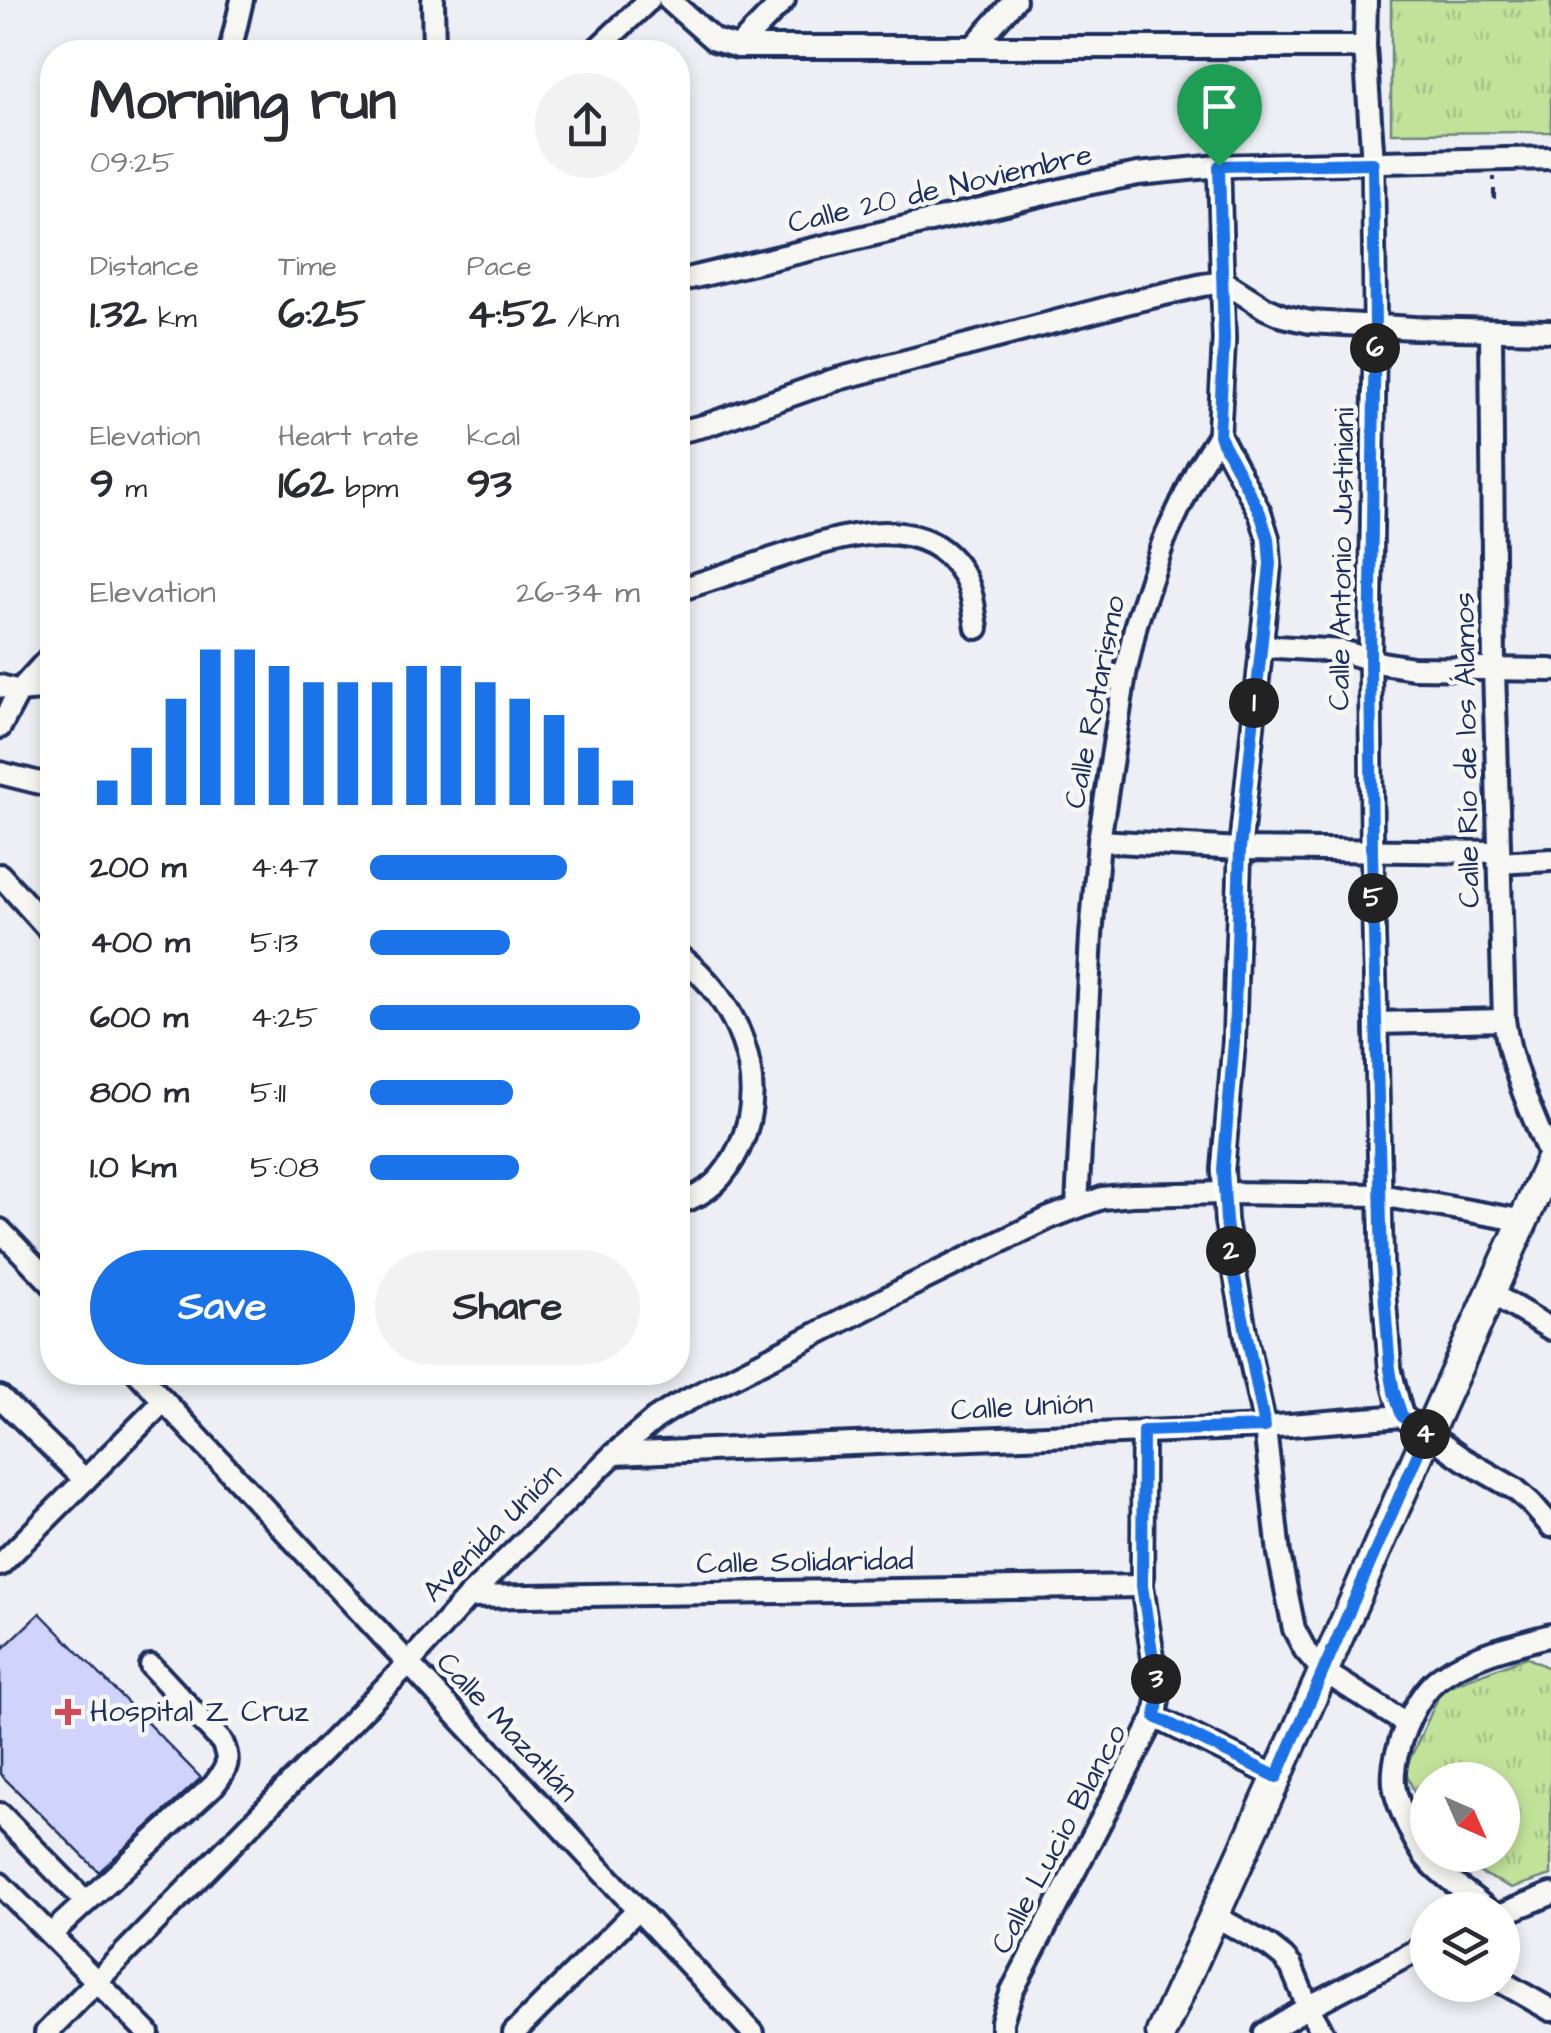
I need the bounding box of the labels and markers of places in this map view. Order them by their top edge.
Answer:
pin [1177,64,1262,167]
pin: 6 [1350,323,1400,373]
pin: 1 [1229,678,1279,728]
pin: 5 [1348,873,1398,923]
pin: 2 [1206,1226,1256,1276]
pin: 4 [1400,1409,1450,1459]
pin: 3 [1131,1654,1181,1704]
place label: Hospital Z Cruz [90,1691,309,1733]
marker: Hospital Z Cruz [55,1699,81,1725]

